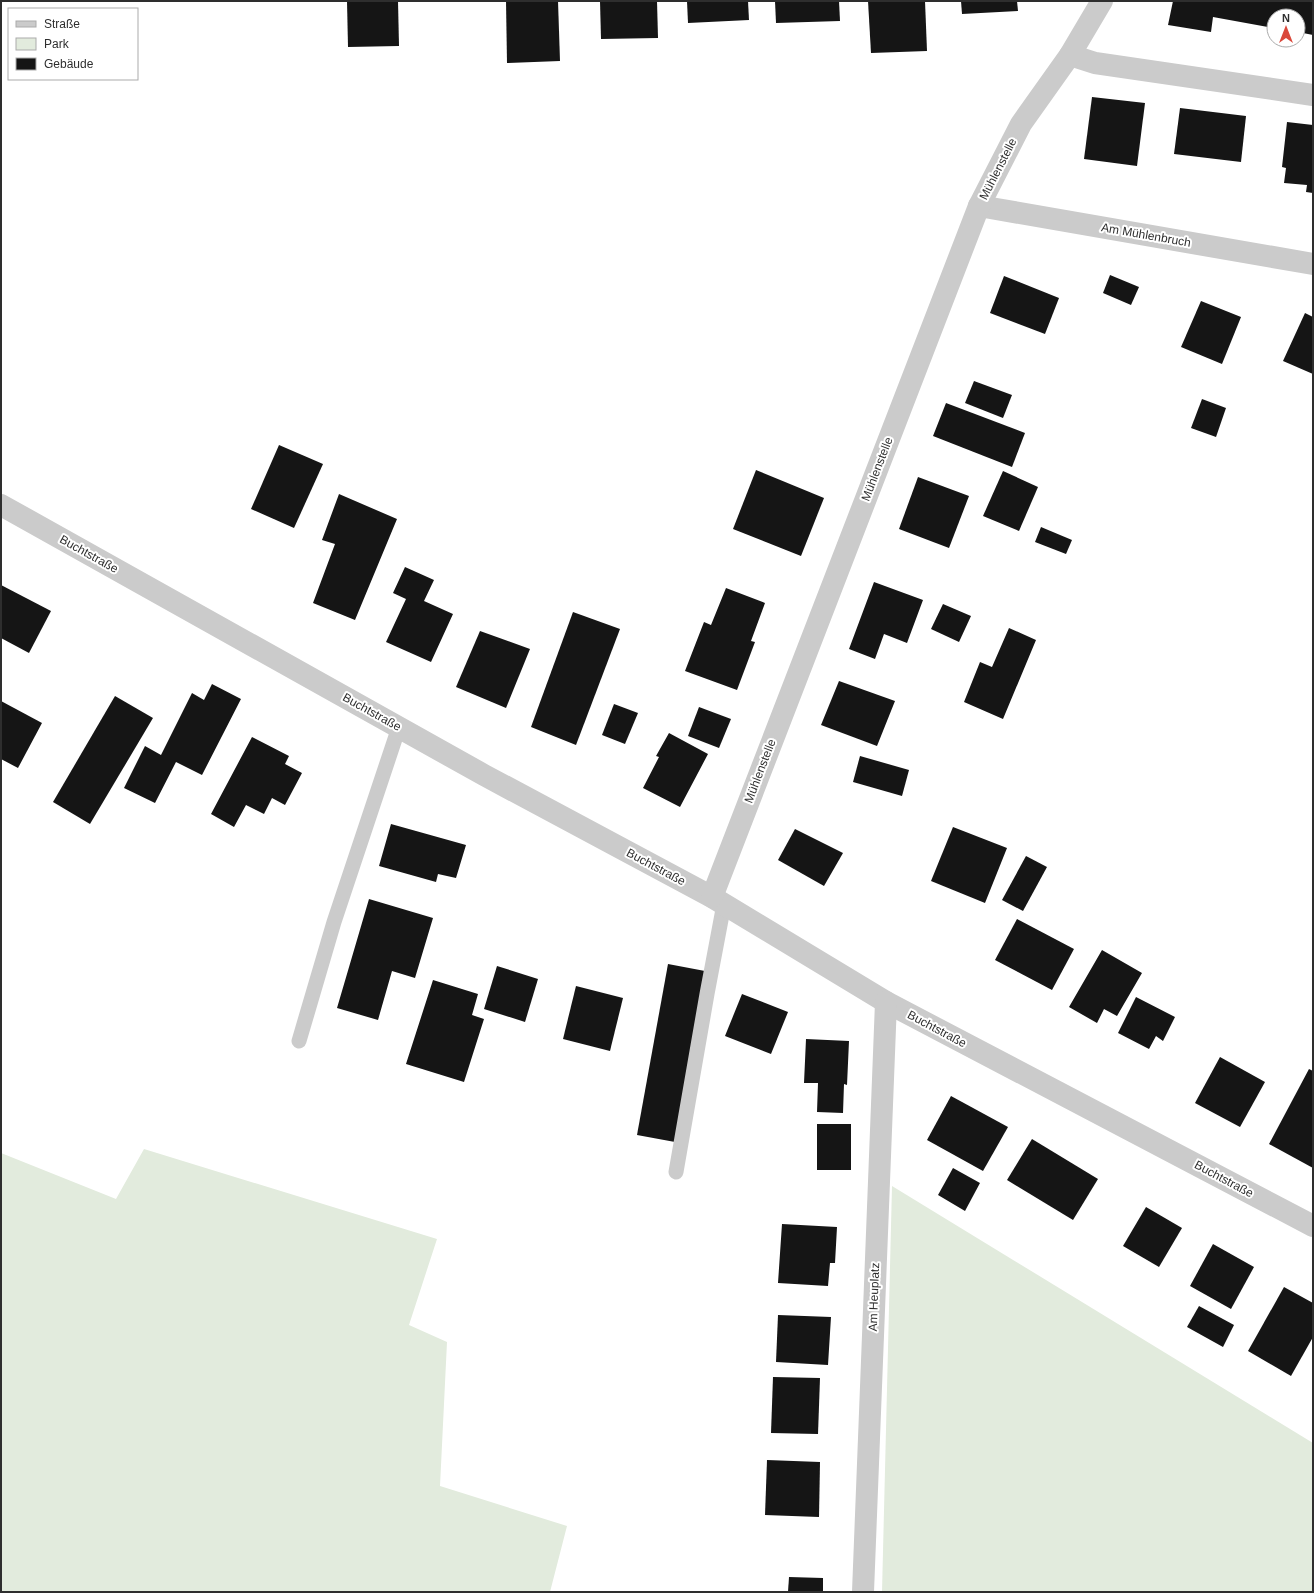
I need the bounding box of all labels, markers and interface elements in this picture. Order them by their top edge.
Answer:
legend [8,8,138,80]
north arrow [1266,8,1306,48]
text: N [1282,12,1290,24]
text: Straße [44,17,80,31]
text: Park [44,37,70,51]
text: Gebäude [44,57,94,71]
street label: Mühlenstelle [976,136,1020,202]
street label: Am Mühlenbruch [1100,220,1192,250]
street label: Mühlenstelle [858,435,896,503]
street label: Buchtstraße [57,532,121,576]
street label: Buchtstraße [340,690,404,734]
street label: Mühlenstelle [741,737,779,805]
street label: Buchtstraße [624,846,688,889]
street label: Buchtstraße [905,1008,969,1051]
street label: Buchtstraße [1192,1158,1256,1201]
street label: Am Heuplatz [866,1262,882,1332]

